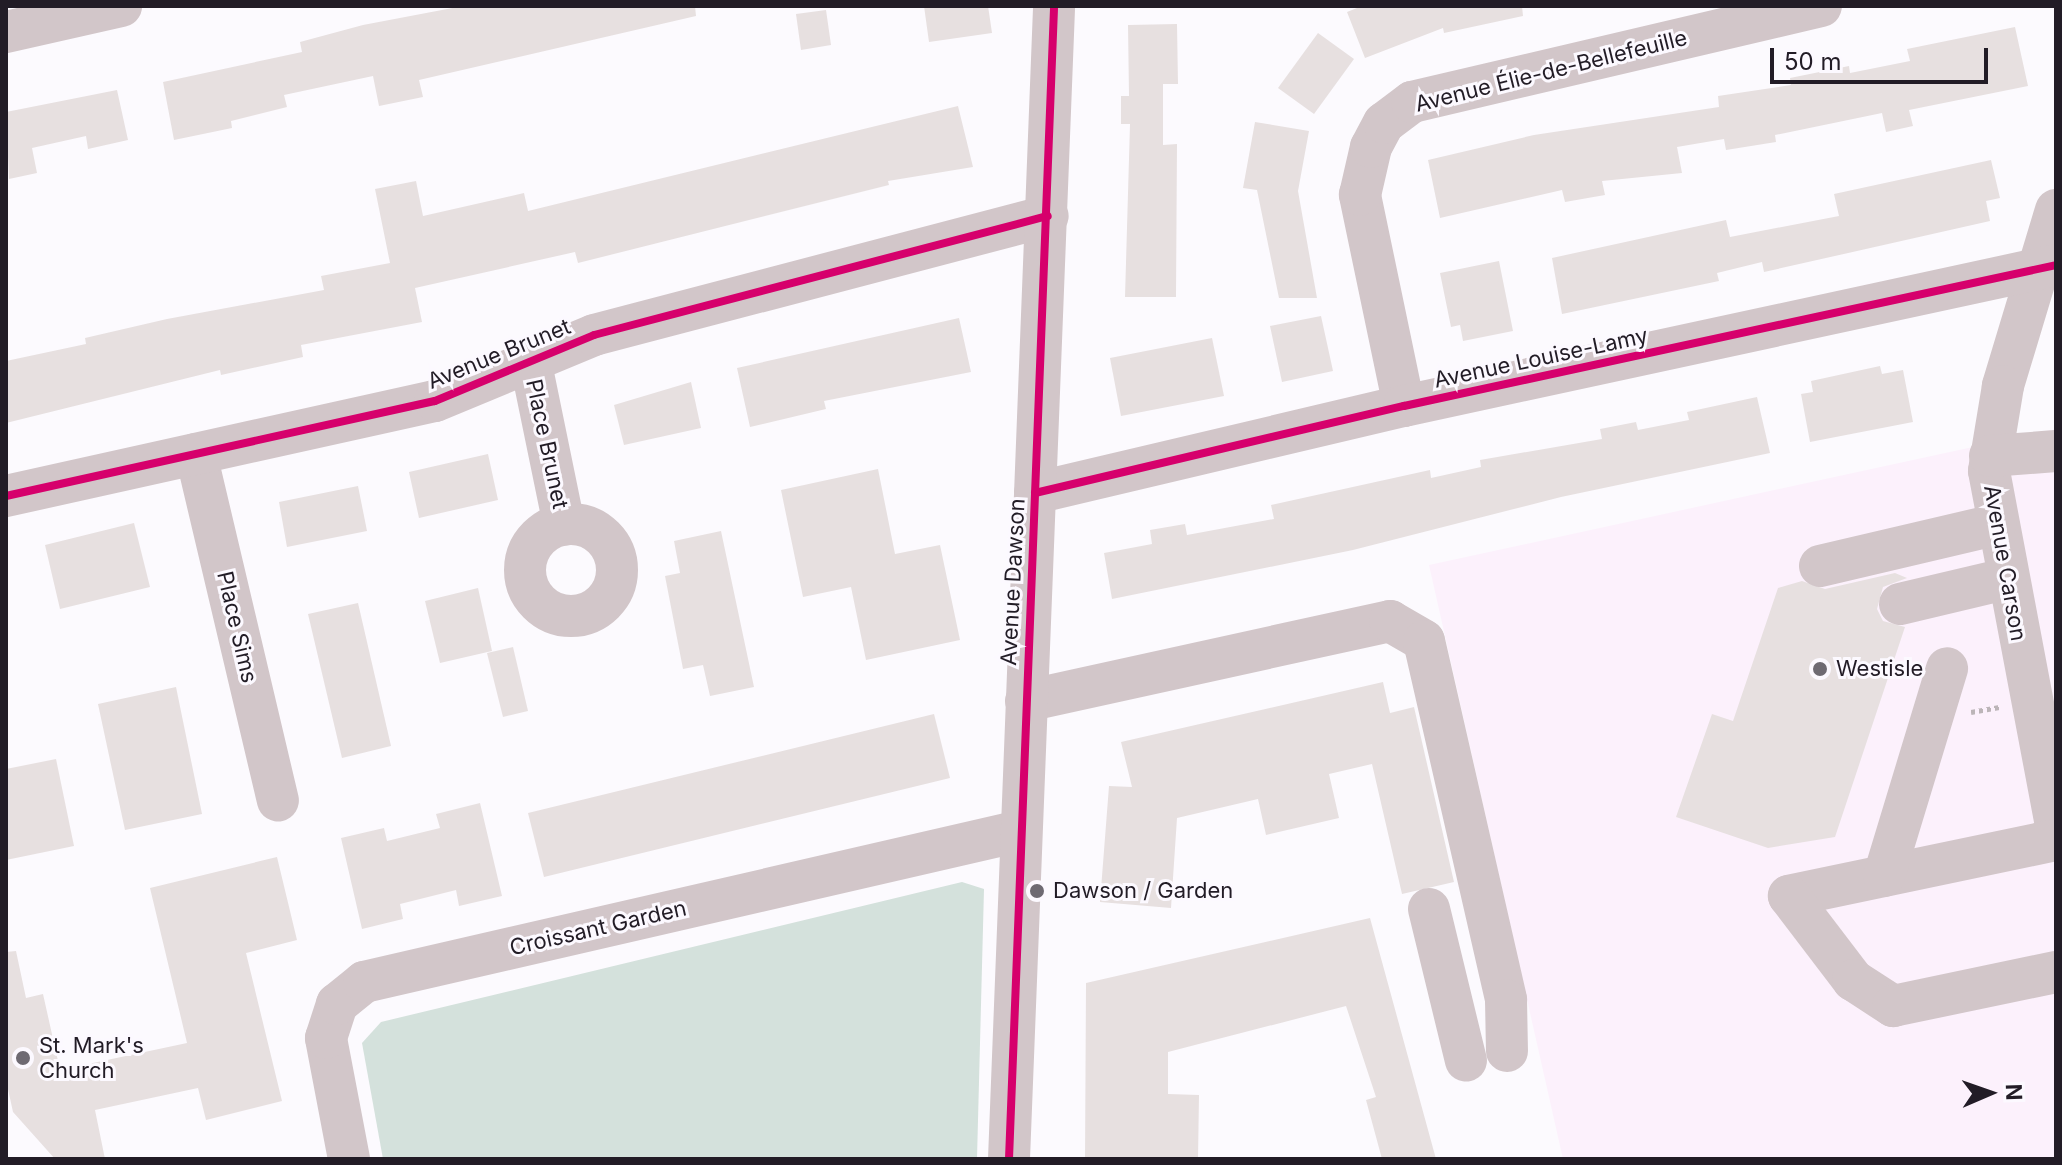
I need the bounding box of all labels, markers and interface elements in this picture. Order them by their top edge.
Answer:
street label: Avenue Élie-de-Bellefeuille [1412,24,1690,118]
scale bar [1774,32,1992,82]
text: 50 m [1784,47,1842,76]
street label: Avenue Brunet [424,313,574,395]
street label: Avenue Louise-Lamy [1432,322,1650,394]
street label: Place Brunet [520,377,574,511]
street label: Avenue Carson [1978,483,2032,643]
street label: Avenue Dawson [995,498,1031,666]
street label: Place Sims [211,569,263,685]
place label: Westisle [1836,656,1923,682]
marker: Westisle [1811,660,1829,678]
place label: Dawson / Garden [1053,878,1233,904]
marker: Dawson / Garden [1028,882,1046,900]
street label: Croissant Garden [507,895,689,961]
place label: St. Mark's Church [39,1032,144,1084]
marker: St. Mark's Church [14,1049,32,1067]
north arrow [1950,1053,2030,1133]
text: N [2001,1083,2027,1101]

